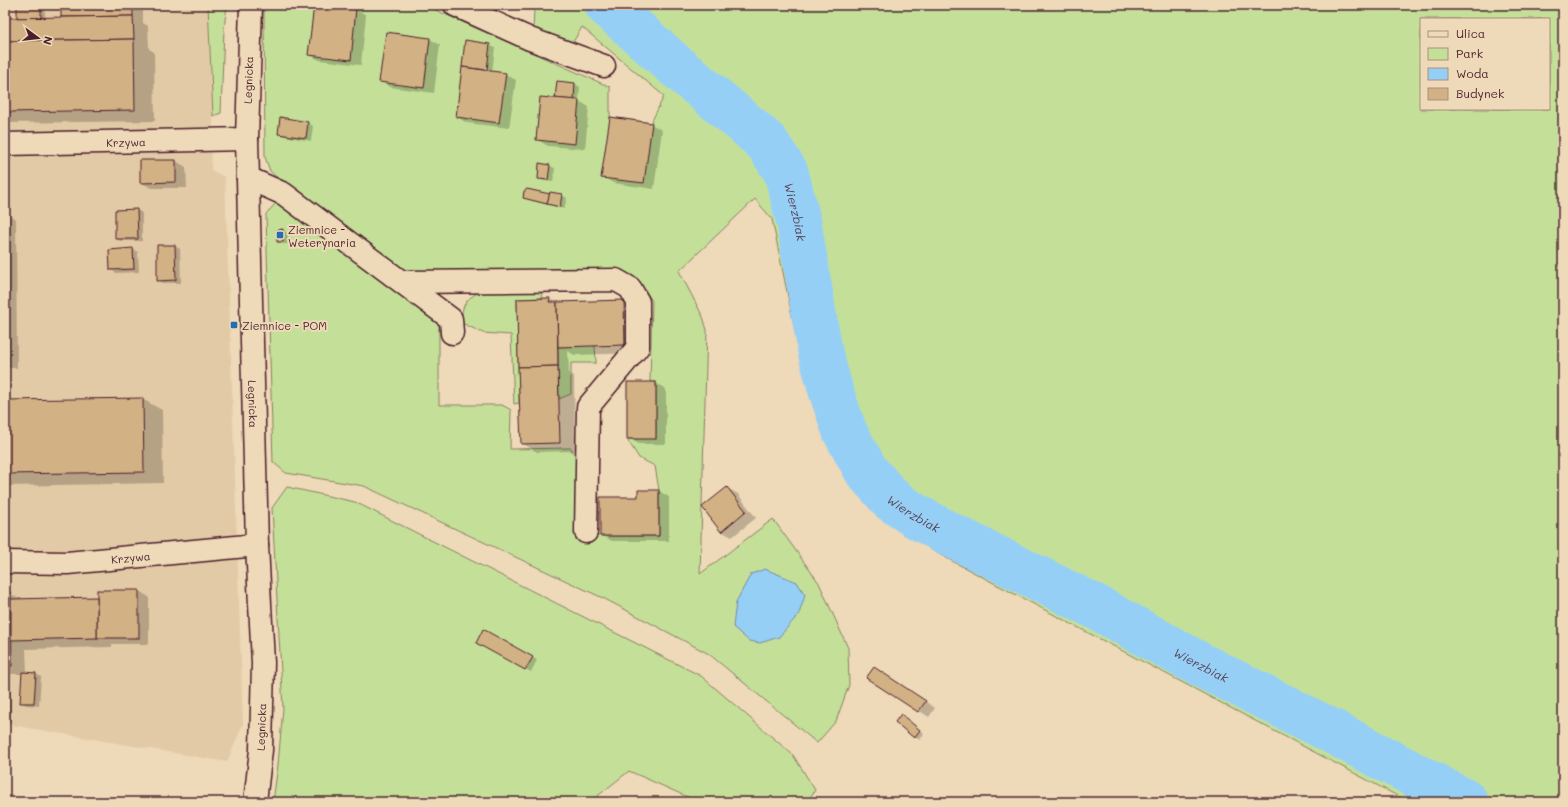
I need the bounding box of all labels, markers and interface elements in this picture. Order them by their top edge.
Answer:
north arrow [18,18,58,58]
legend [1420,18,1550,110]
text: Ulica [1456,25,1485,41]
text: N [40,35,56,47]
text: Park [1456,45,1483,61]
street label: Legnicka [240,56,256,104]
text: Woda [1456,65,1489,81]
text: Budynek [1456,85,1504,101]
street label: Krzywa [106,134,146,149]
water label: Wierzbiak [781,181,810,243]
place label: Ziemnice - Weterynaria [288,222,356,250]
marker: Ziemnice - Weterynaria [275,230,285,240]
place label: Ziemnice - POM [242,318,327,333]
marker: Ziemnice - POM [229,320,239,330]
street label: Legnicka [245,380,262,428]
water label: Wierzbiak [884,491,944,536]
street label: Krzywa [110,548,151,566]
water label: Wierzbiak [1171,644,1232,686]
street label: Legnicka [253,703,269,751]

